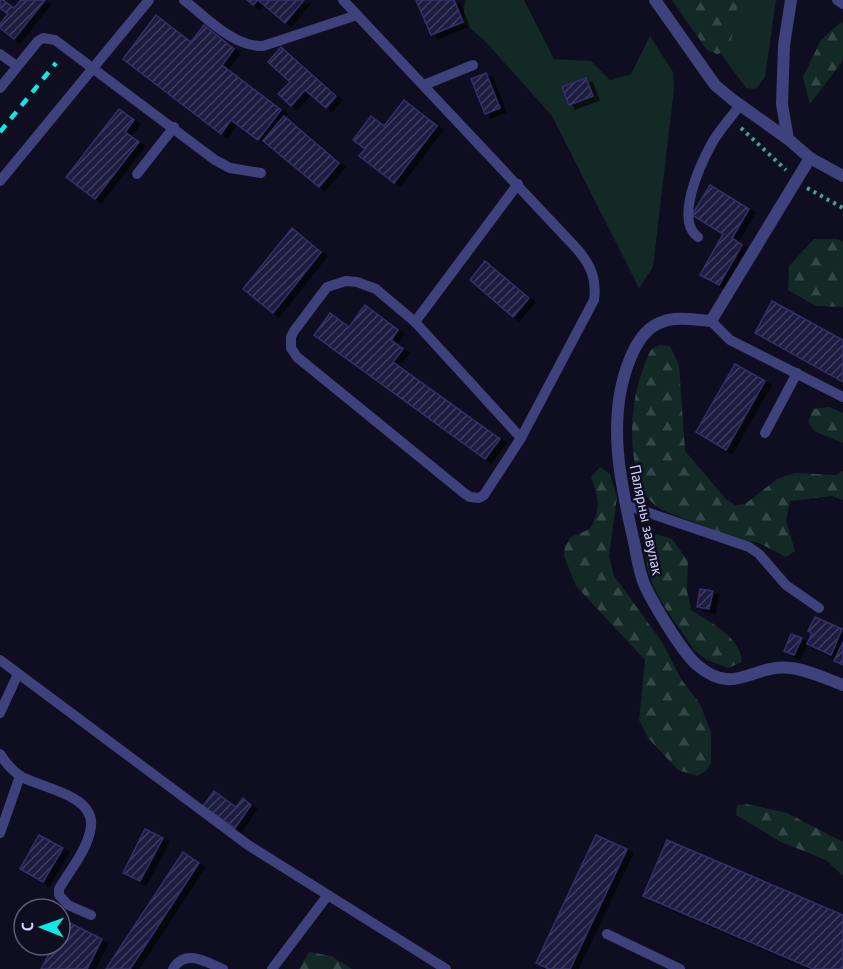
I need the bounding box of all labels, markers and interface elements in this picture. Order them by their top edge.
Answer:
street label: Палярны завулак [625,463,668,578]
north arrow [12,897,72,957]
text: С [17,922,37,931]

